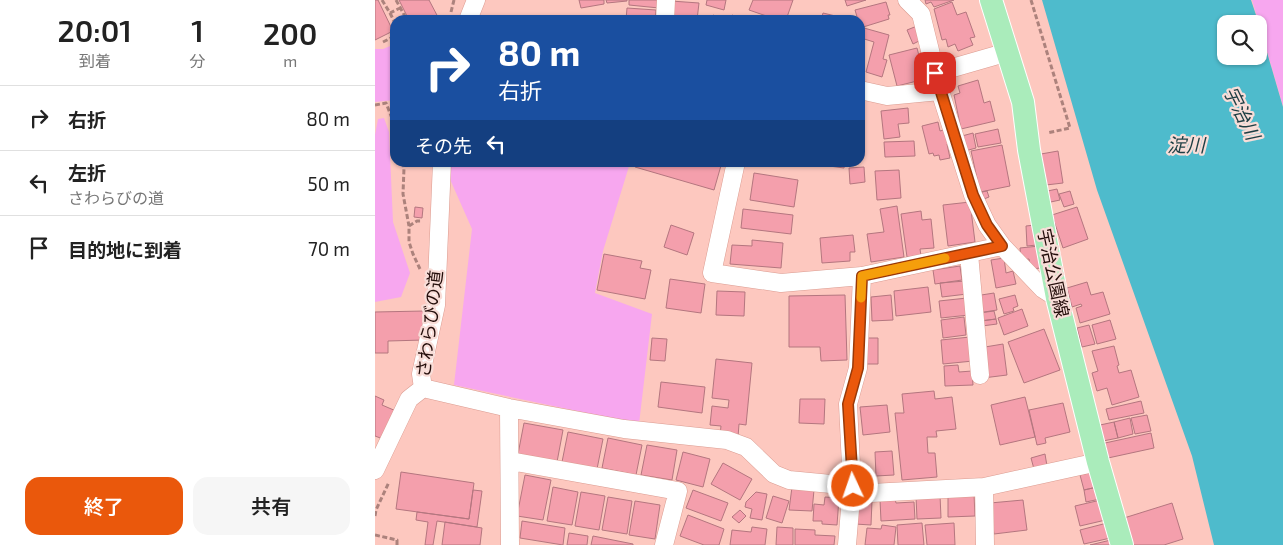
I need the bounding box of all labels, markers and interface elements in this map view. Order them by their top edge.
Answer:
text: 20:01 [58,12,132,48]
text: 1 [191,12,204,48]
text: 200 [263,15,317,51]
map controls [1217,15,1267,65]
button: search [1217,15,1267,65]
text: 80 m [498,31,580,73]
icon: right [415,35,480,100]
text: 到着 [79,51,111,70]
text: 分 [189,51,205,70]
text: m [283,51,297,70]
pin [914,52,956,94]
icon: arrive [921,59,949,87]
text: 右折 [498,77,542,103]
water label: 宇治川 [1220,82,1266,145]
icon: right [25,104,53,132]
text: 80 m [306,107,350,130]
text: 右折 [68,108,106,131]
icon: left [482,130,510,158]
water label: 淀川 [1167,133,1207,156]
text: その先 [415,134,472,157]
text: 左折 [68,161,106,184]
icon: left [25,169,53,197]
text: 50 m [307,172,350,195]
text: さわらびの道 [68,188,164,207]
street label: 宇治公園線 [1034,226,1074,319]
icon: arrive [25,234,53,262]
text: 70 m [308,237,350,260]
text: 目的地に到着 [68,238,182,261]
street label: さわらびの道 [412,269,447,379]
position arrow [826,459,878,511]
button: 終了 [25,477,183,535]
button: 共有 [193,477,350,535]

